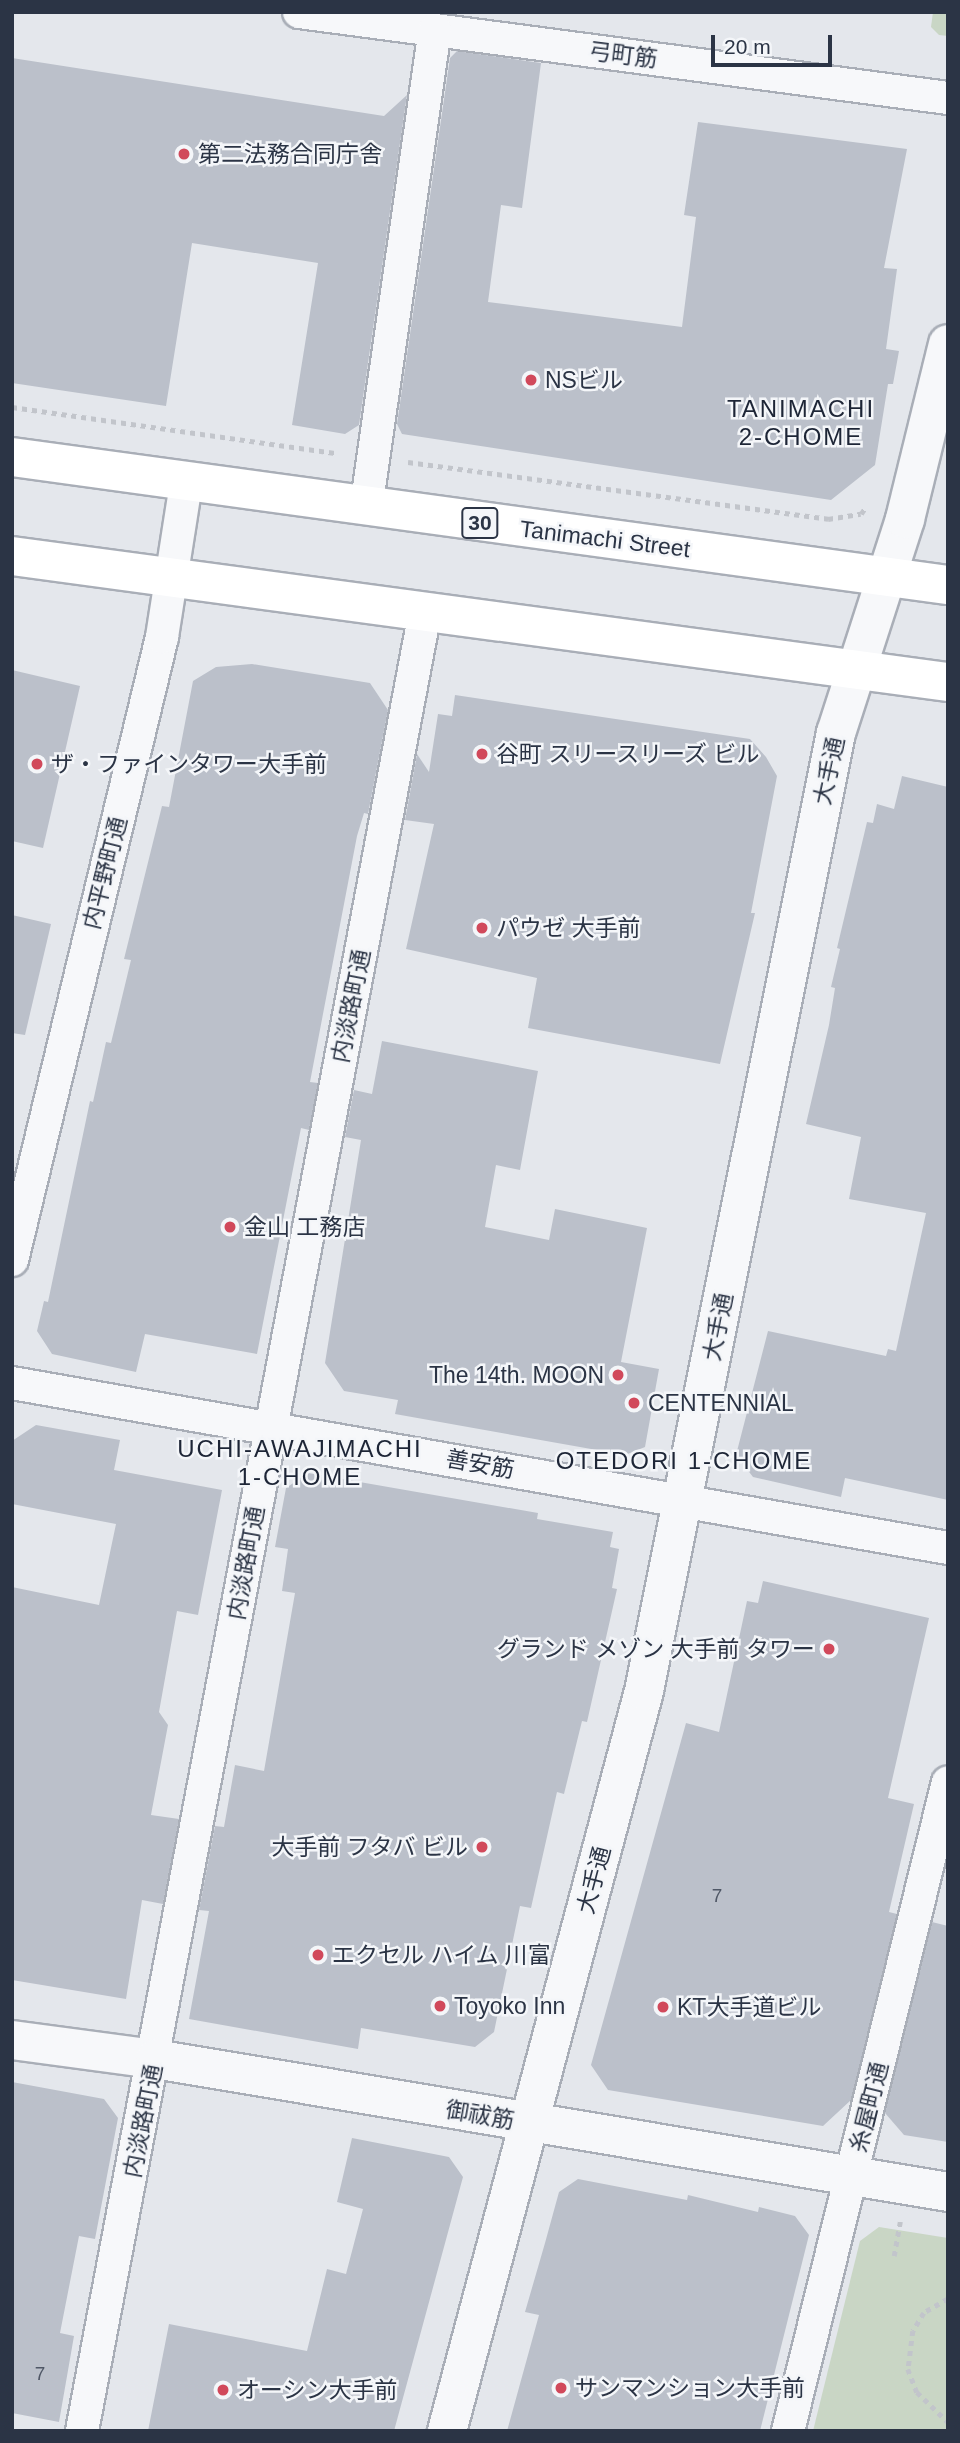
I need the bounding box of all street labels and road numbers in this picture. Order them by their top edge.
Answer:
street label: 弓町筋 [587,37,659,73]
road number: 30 [461,505,499,540]
street label: Tanimachi Street [518,515,692,563]
street label: 大手通 [808,734,850,808]
street label: 内平野町通 [78,814,132,932]
street label: 内淡路町通 [326,947,376,1065]
street label: 大手通 [698,1291,738,1363]
street label: 善安筋 [444,1444,516,1484]
street label: 内淡路町通 [222,1504,270,1622]
street label: 大手通 [572,1843,616,1917]
street label: 糸屋町通 [844,2059,894,2155]
street label: 内淡路町通 [118,2062,168,2180]
street label: 御祓筋 [444,2095,516,2135]

